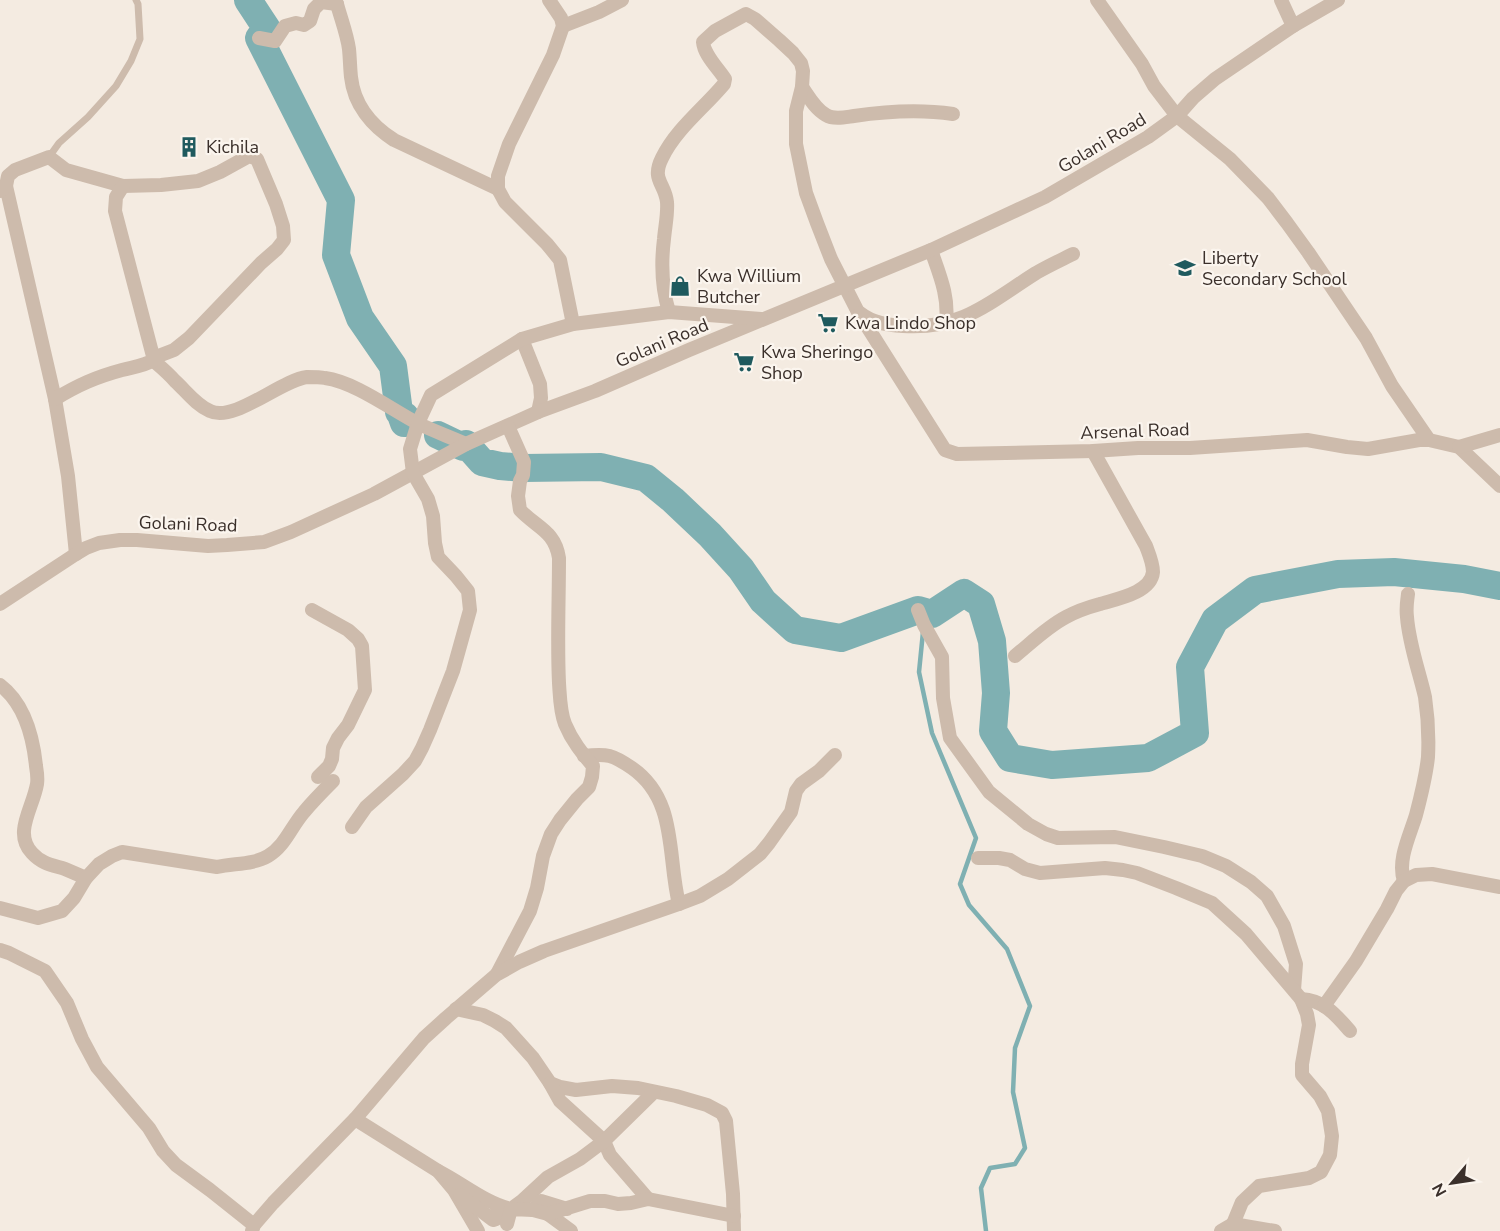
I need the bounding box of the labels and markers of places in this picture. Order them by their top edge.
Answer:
building icon: Kichila [177,135,201,159]
place label: Kichila [206,135,259,159]
place label: Liberty Secondary School [1202,246,1348,291]
school or university icon: Liberty Secondary School [1173,256,1197,280]
place label: Kwa Willium Butcher [697,264,801,309]
shop icon: Kwa Willium Butcher [668,274,692,298]
supermarket icon: Kwa Lindo Shop [816,311,840,335]
place label: Kwa Lindo Shop [845,311,976,335]
place label: Kwa Sheringo Shop [761,340,873,385]
supermarket icon: Kwa Sheringo Shop [732,350,756,374]

